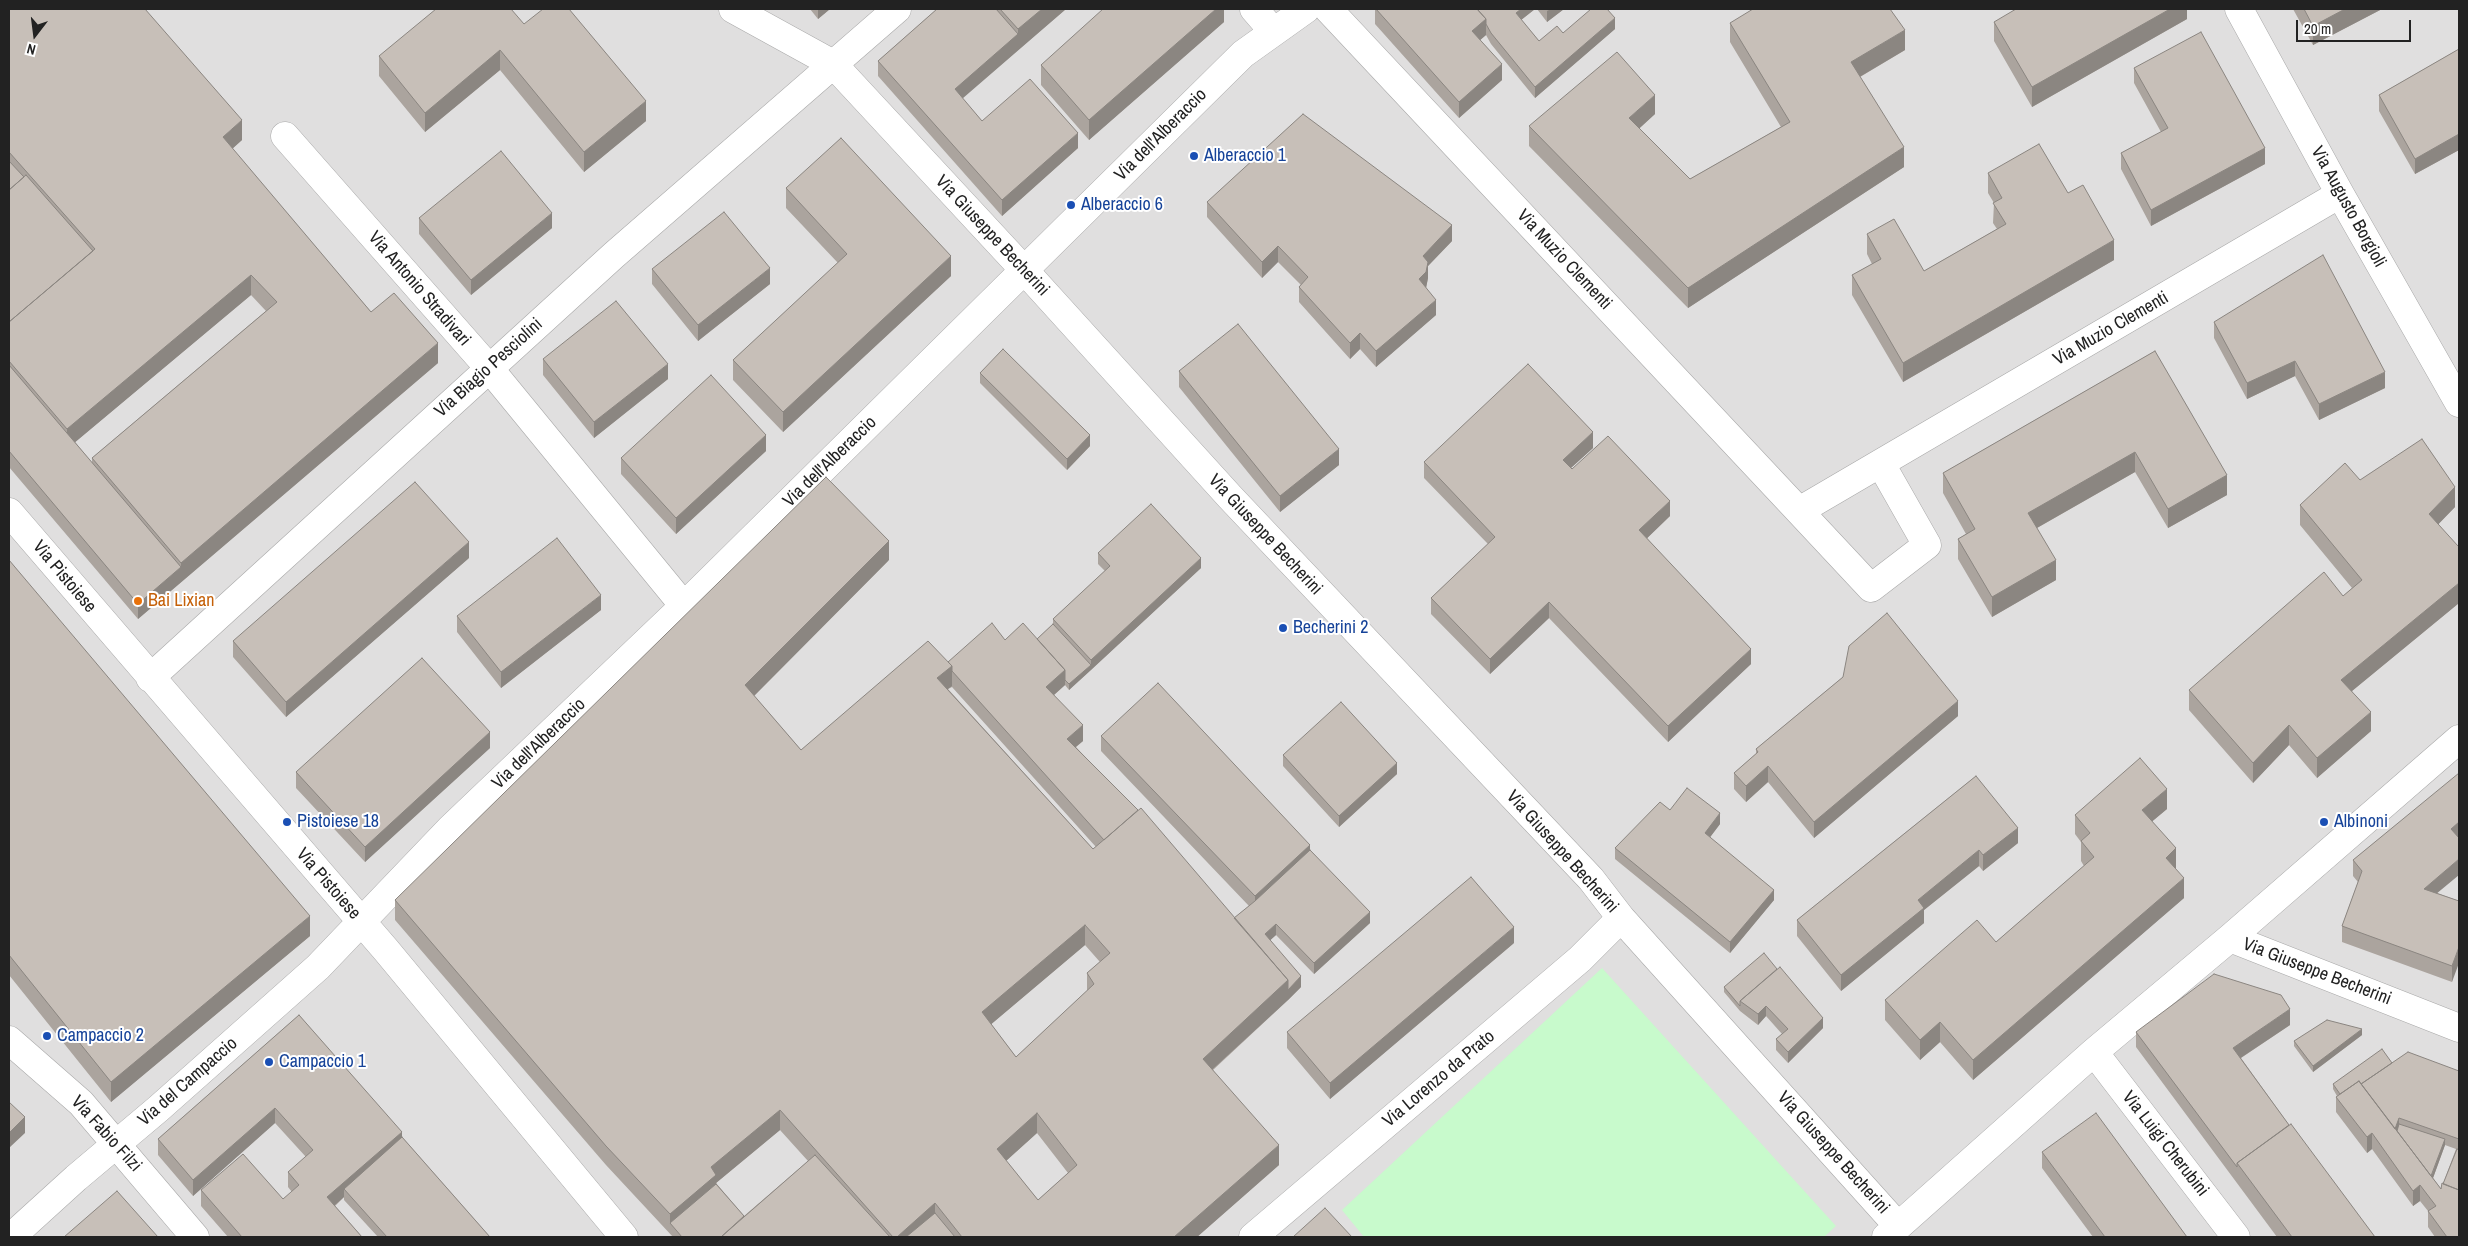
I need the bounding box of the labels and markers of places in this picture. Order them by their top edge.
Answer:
place label: Alberaccio 1 [1204,145,1286,167]
marker: Alberaccio 1 [1188,150,1200,162]
place label: Alberaccio 6 [1081,194,1163,216]
marker: Alberaccio 6 [1065,199,1077,211]
place label: Bai Lixian [148,590,214,612]
marker: Bai Lixian [132,595,144,607]
place label: Becherini 2 [1293,617,1368,639]
marker: Becherini 2 [1277,622,1289,634]
place label: Pistoiese 18 [297,811,379,833]
place label: Albinoni [2334,811,2388,833]
marker: Pistoiese 18 [281,816,293,828]
marker: Albinoni [2318,816,2330,828]
place label: Campaccio 2 [57,1025,144,1047]
marker: Campaccio 2 [41,1030,53,1042]
place label: Campaccio 1 [279,1051,366,1073]
marker: Campaccio 1 [263,1056,275,1068]

